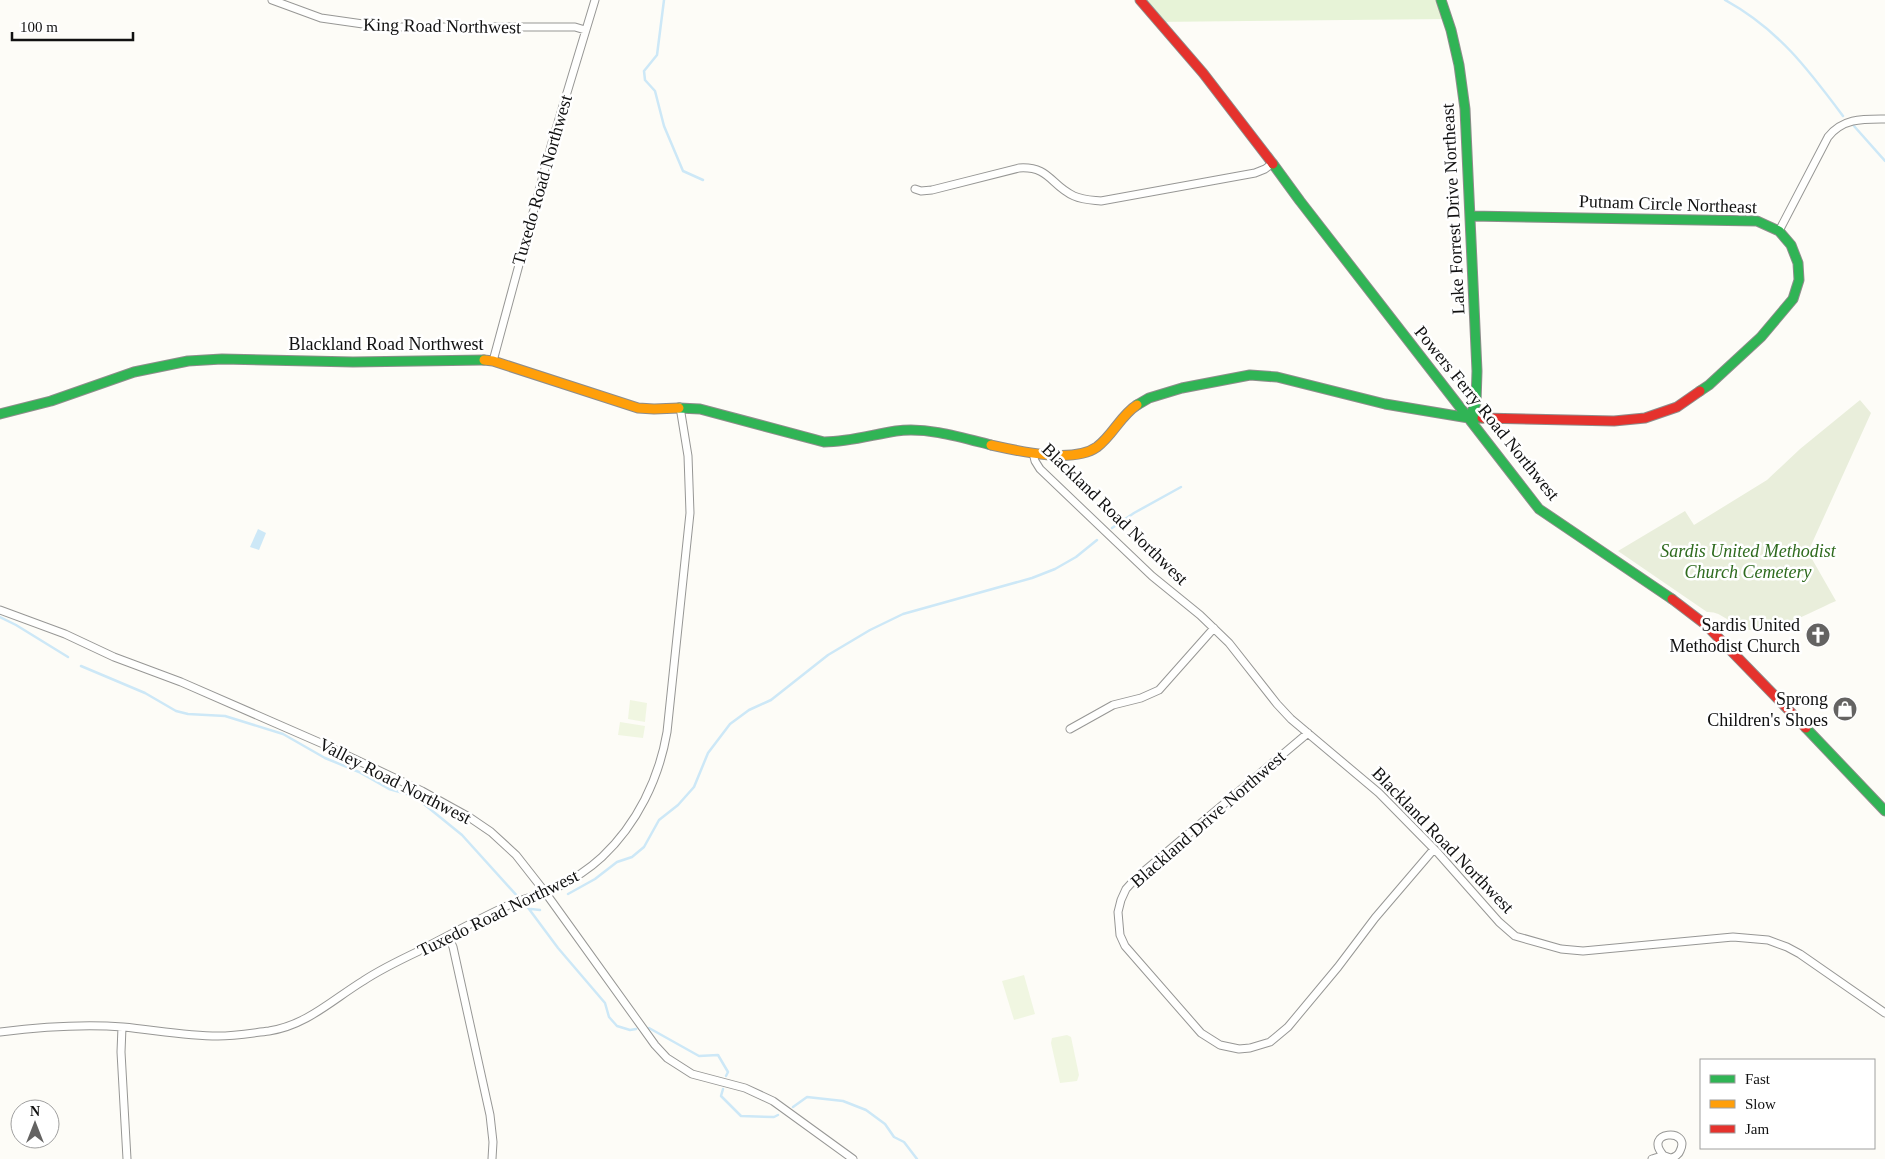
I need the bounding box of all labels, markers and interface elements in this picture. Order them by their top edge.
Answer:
scale bar [12,10,134,42]
street label: King Road Northwest [363,15,521,37]
text: 100 m [20,19,58,35]
street label: Tuxedo Road Northwest [508,92,576,268]
street label: Lake Forrest Drive Northeast [1437,103,1469,315]
street label: Putnam Circle Northeast [1579,191,1757,217]
street label: Powers Ferry Road Northwest [1410,322,1564,504]
street label: Blackland Road Northwest [289,334,483,354]
street label: Blackland Road Northwest [1038,439,1192,589]
park label: Sardis United Methodist Church Cemetery [1660,541,1837,582]
place label: Sardis United Methodist Church [1670,615,1800,656]
church icon: Sardis United Methodist Church [1805,622,1831,648]
place label: Sprong Children's Shoes [1707,689,1828,730]
shop icon: Sprong Children's Shoes [1832,696,1858,722]
street label: Valley Road Northwest [316,734,474,828]
street label: Blackland Drive Northwest [1127,747,1289,891]
street label: Blackland Road Northwest [1368,763,1518,917]
street label: Tuxedo Road Northwest [414,865,582,961]
legend [1700,1059,1875,1149]
text: Fast [1745,1071,1771,1087]
text: Slow [1745,1096,1776,1112]
north arrow [10,1099,60,1149]
text: N [30,1104,40,1119]
text: Jam [1745,1121,1769,1137]

